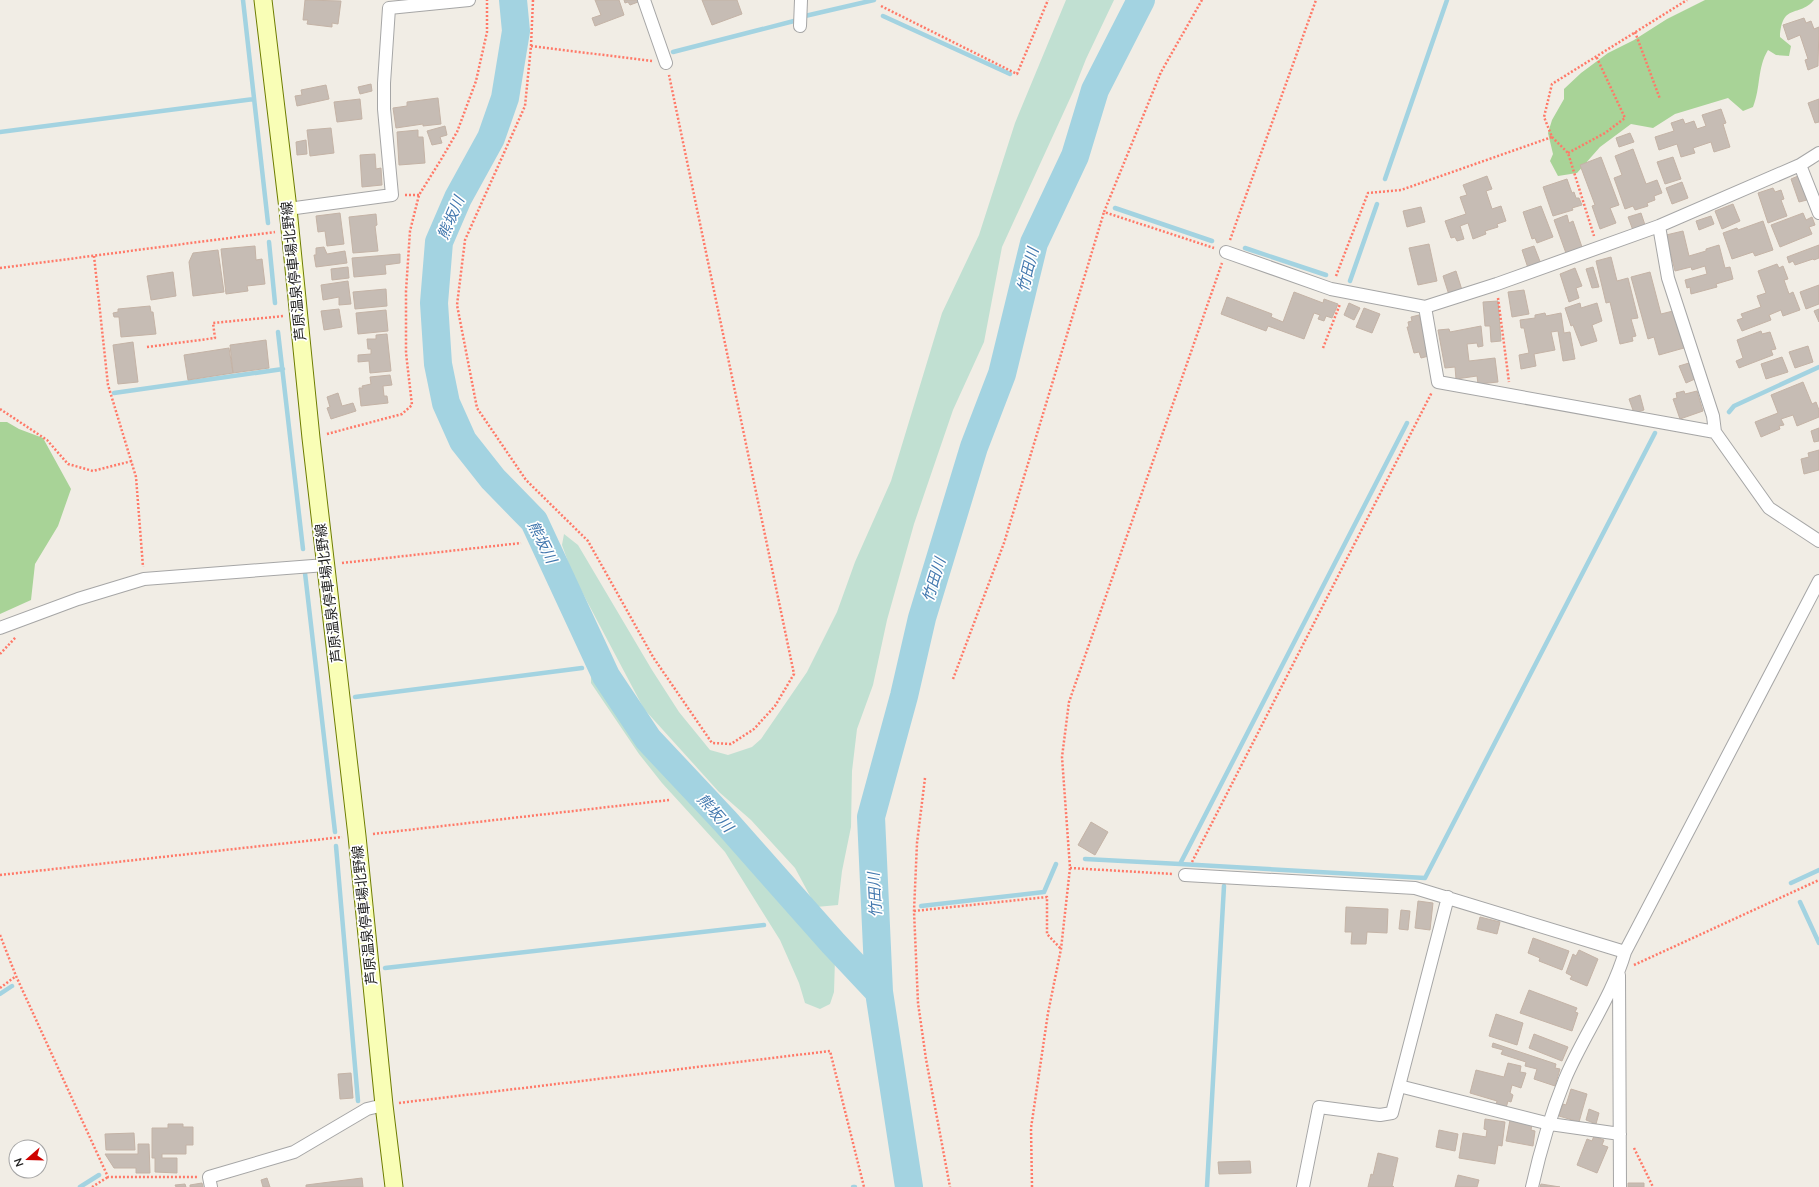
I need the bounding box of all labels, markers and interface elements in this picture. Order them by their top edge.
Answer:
water label: 熊坂川 [433,192,470,243]
street label: 芦原温泉停車場北野線 [277,200,311,342]
water label: 竹田川 [1013,244,1044,294]
water label: 熊坂川 [523,517,562,568]
street label: 芦原温泉停車場北野線 [311,522,347,664]
water label: 竹田川 [918,554,951,604]
water label: 熊坂川 [693,790,739,838]
street label: 芦原温泉停車場北野線 [348,844,382,986]
water label: 竹田川 [864,870,886,918]
north arrow [8,1139,48,1179]
text: N [11,1156,28,1169]

